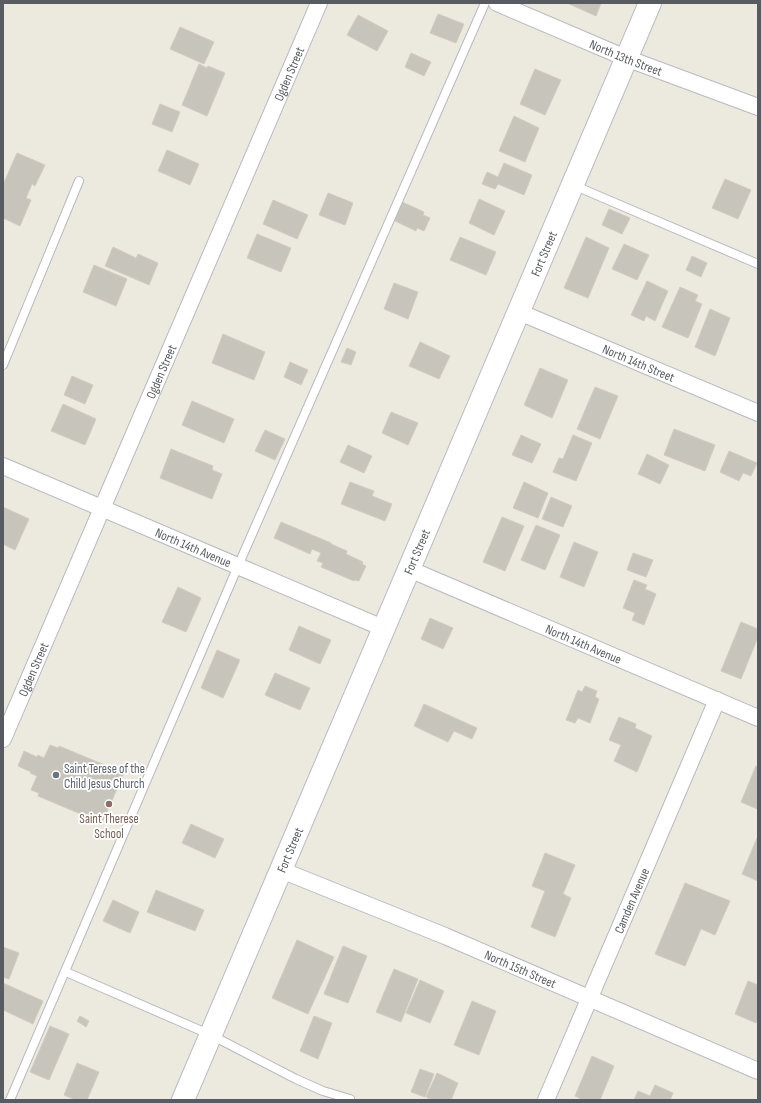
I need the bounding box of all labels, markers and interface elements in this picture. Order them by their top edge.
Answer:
street label: North 13th Street [587,36,664,80]
street label: Ogden Street [271,45,308,104]
street label: Fort Street [528,229,561,279]
street label: North 14th Street [600,341,677,386]
street label: Ogden Street [143,342,180,401]
street label: North 14th Avenue [153,525,233,571]
street label: Fort Street [401,527,434,577]
street label: North 14th Avenue [543,621,624,668]
street label: Ogden Street [15,640,53,699]
place label: Saint Terese of the Child Jesus Church [64,761,145,792]
marker: Saint Terese of the Child Jesus Church [51,770,61,780]
marker: Saint Therese School [104,799,114,809]
place label: Saint Therese School [79,811,139,842]
street label: Fort Street [274,825,307,875]
street label: Camden Avenue [611,866,653,936]
street label: North 15th Street [482,947,558,992]

